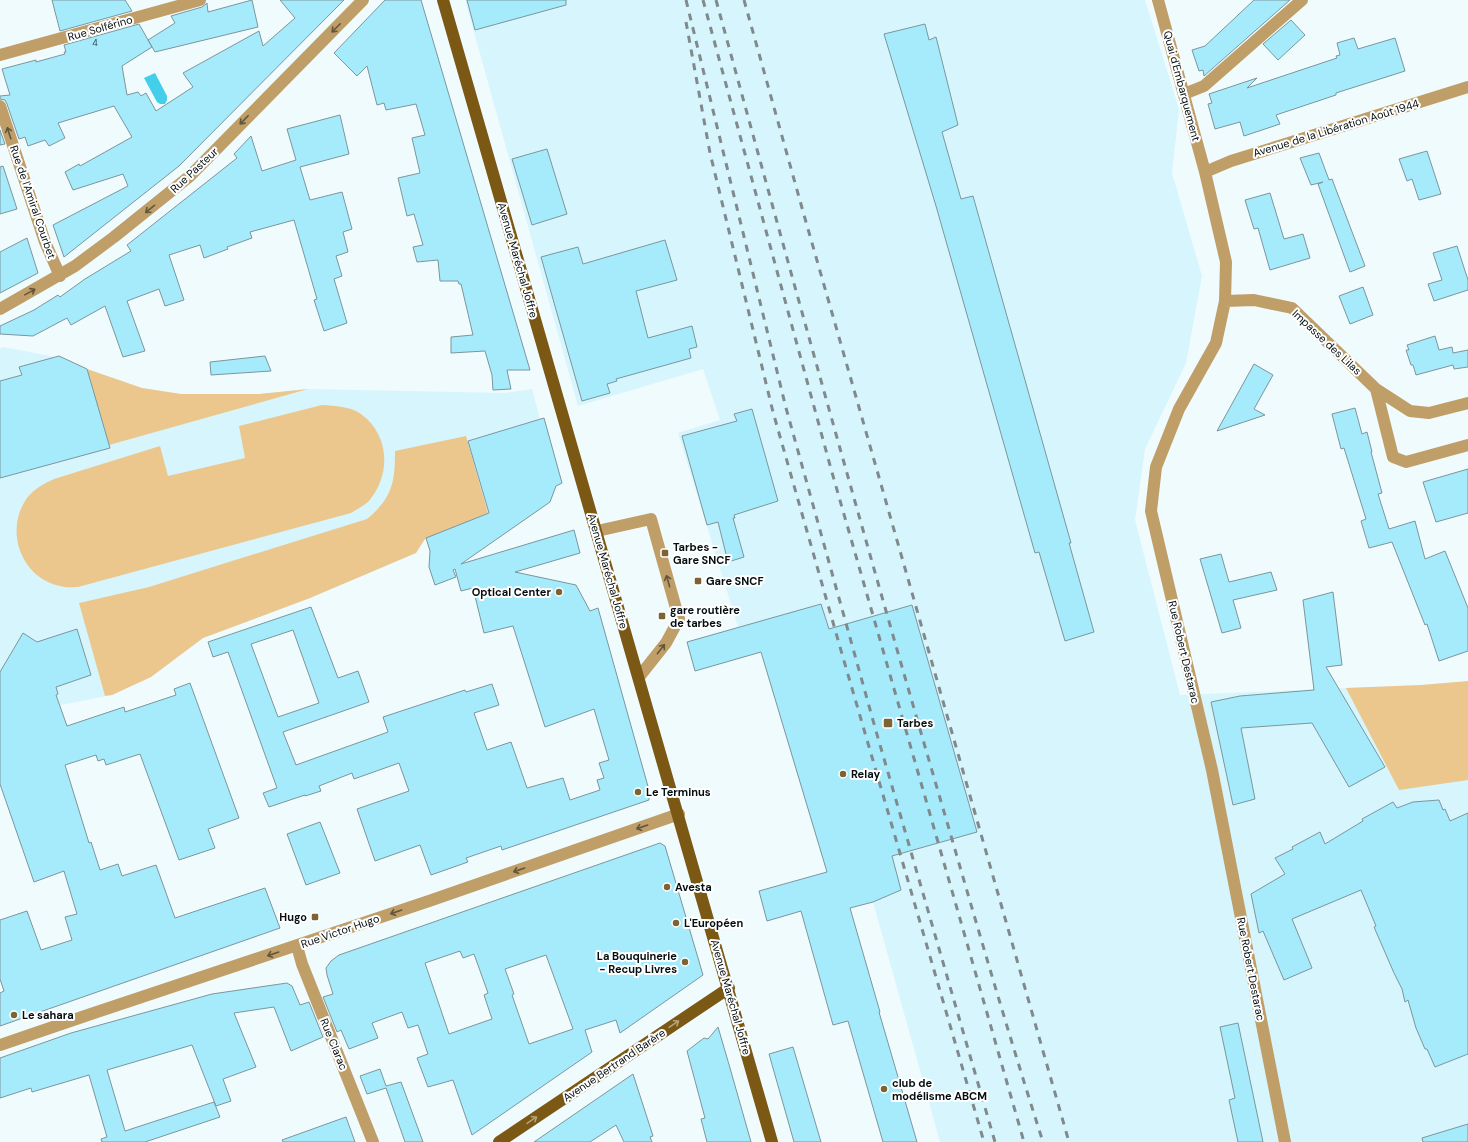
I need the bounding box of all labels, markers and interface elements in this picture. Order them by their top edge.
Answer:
street label: Rue Solférino [66,12,134,44]
one-way arrow [331,23,341,33]
street label: Quai d'Embarquement [1160,29,1204,143]
house number: 4 [92,37,98,49]
street label: Avenue de la Libération Août 1944 [1251,96,1421,160]
one-way arrow [239,115,249,125]
one-way arrow [5,127,12,140]
street label: Rue de l'Amiral Courbet [7,144,59,260]
street label: Rue Pasteur [167,144,221,196]
street label: Avenue Maréchal Joffre [495,201,541,319]
one-way arrow [144,205,155,213]
one-way arrow [24,288,36,296]
street label: Impasse des Lilas [1290,306,1364,378]
street label: Avenue Maréchal Joffre [585,512,631,630]
place label: Tarbes - Gare SNCF [673,540,731,567]
marker: Tarbes - Gare SNCF [660,548,670,558]
place label: Gare SNCF [706,574,764,588]
one-way arrow [664,575,671,588]
marker: Gare SNCF [693,576,703,586]
place label: Optical Center [472,585,551,599]
marker: Optical Center [554,587,564,597]
street label: Rue Robert Destarac [1165,599,1203,705]
place label: gare routière de tarbes [670,603,740,630]
marker: gare routière de tarbes [657,611,667,621]
one-way arrow [657,643,665,654]
place label: Tarbes [897,716,933,730]
marker: Tarbes [882,717,894,729]
place label: Relay [851,767,880,781]
marker: Relay [838,769,848,779]
place label: Le Terminus [646,785,711,799]
marker: Le Terminus [633,787,643,797]
one-way arrow [636,823,648,831]
one-way arrow [513,866,525,874]
place label: Avesta [675,880,712,894]
marker: Avesta [662,882,672,892]
one-way arrow [390,909,403,916]
place label: Hugo [279,910,307,924]
street label: Rue Victor Hugo [299,911,381,951]
marker: Hugo [310,912,320,922]
place label: L'Européen [684,916,743,930]
street label: Rue Robert Destarac [1234,916,1268,1022]
marker: L'Européen [671,918,681,928]
street label: Avenue Maréchal Joffre [708,938,754,1056]
place label: La Bouquinerie - Recup Livres [597,949,677,976]
one-way arrow [267,951,280,958]
marker: La Bouquinerie - Recup Livres [680,957,690,967]
place label: Le sahara [22,1008,74,1022]
marker: Le sahara [9,1010,19,1020]
street label: Rue Clarac [317,1016,351,1072]
one-way arrow [669,1020,680,1028]
street label: Avenue Bertrand Barère [560,1025,668,1105]
place label: club de modélisme ABCM [892,1076,987,1103]
marker: club de modélisme ABCM [879,1084,889,1094]
one-way arrow [526,1116,537,1124]

